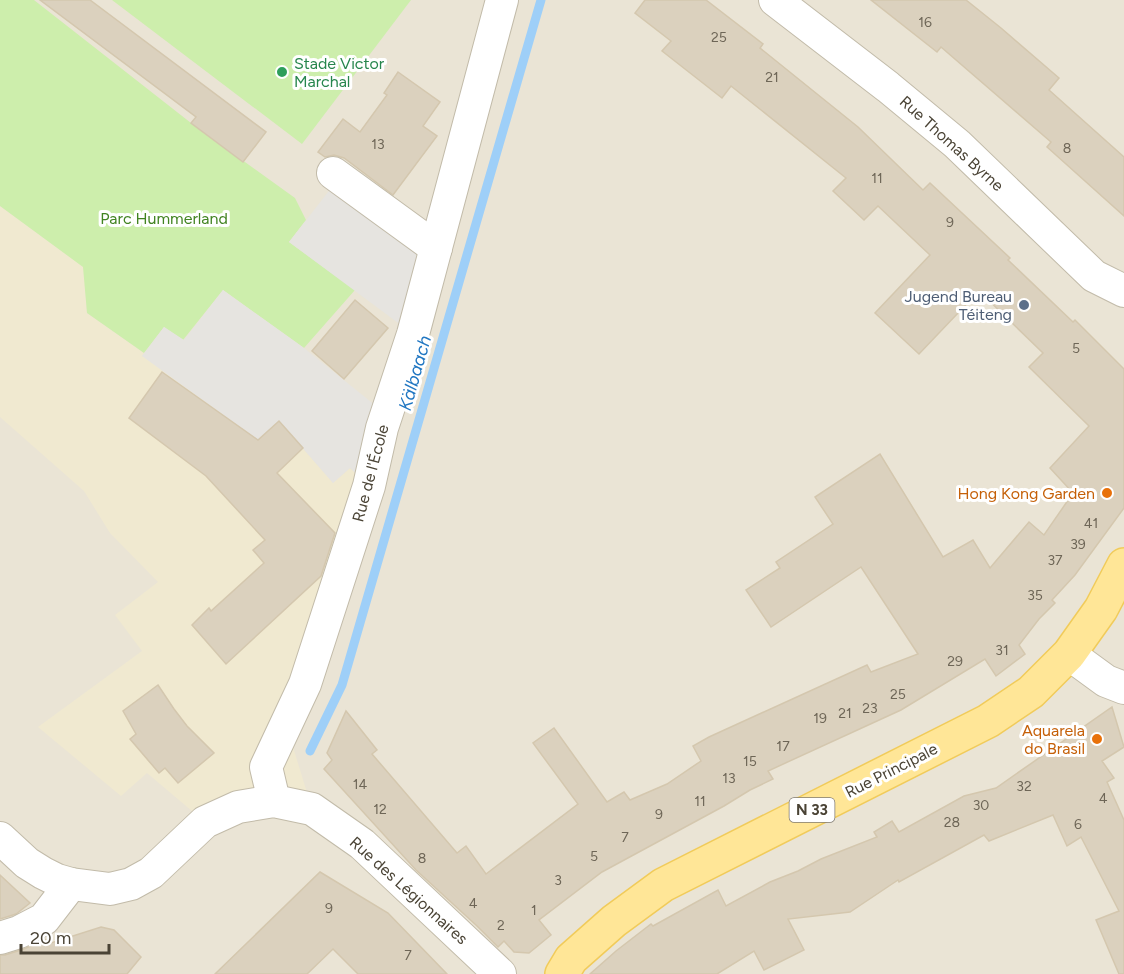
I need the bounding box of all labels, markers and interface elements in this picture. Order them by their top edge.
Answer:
house number: 16 [918,14,932,31]
house number: 25 [711,29,727,46]
place label: Stade Victor Marchal [294,54,385,91]
marker: Stade Victor Marchal [275,65,289,79]
house number: 21 [765,69,779,86]
street label: Rue Thomas Byrne [896,92,1008,195]
house number: 13 [371,136,385,153]
house number: 8 [1063,140,1071,157]
house number: 11 [871,170,883,187]
park label: Parc Hummerland [100,209,228,228]
house number: 9 [946,214,954,231]
place label: Jugend Bureau Téiteng [905,287,1012,324]
marker: Jugend Bureau Téiteng [1017,298,1031,312]
water label: Kälbaach [394,333,436,413]
house number: 5 [1072,340,1080,357]
street label: Rue de l'École [348,422,393,524]
place label: Hong Kong Garden [957,484,1095,503]
marker: Hong Kong Garden [1100,486,1114,500]
house number: 41 [1084,515,1098,532]
house number: 39 [1070,536,1086,553]
house number: 37 [1047,552,1063,569]
house number: 35 [1027,587,1043,604]
house number: 31 [995,642,1009,659]
house number: 29 [947,653,963,670]
house number: 25 [890,686,906,703]
house number: 23 [862,700,878,717]
house number: 21 [838,705,852,722]
house number: 19 [813,710,827,727]
place label: Aquarela do Brasil [1022,721,1085,758]
marker: Aquarela do Brasil [1090,732,1104,746]
house number: 17 [776,738,790,755]
street label: Rue Principale [842,739,941,802]
house number: 15 [743,753,757,770]
house number: 13 [722,770,736,787]
house number: 14 [353,776,368,793]
house number: 32 [1016,778,1032,795]
house number: 4 [1099,790,1108,807]
house number: 11 [694,793,706,810]
house number: 30 [973,797,989,814]
road number: N 33 [790,798,834,822]
house number: 12 [373,801,387,818]
house number: 9 [655,806,663,823]
house number: 28 [944,814,960,831]
house number: 6 [1074,816,1082,833]
house number: 7 [621,829,629,846]
street label: Rue des Légionnaires [346,832,471,948]
house number: 5 [590,848,598,865]
house number: 8 [418,850,426,867]
house number: 3 [554,872,562,889]
house number: 4 [469,895,478,912]
house number: 9 [325,900,333,917]
house number: 1 [531,902,537,919]
scale bar [21,917,110,955]
house number: 2 [497,917,505,934]
text: 20 m [30,927,71,949]
house number: 7 [404,947,412,964]

